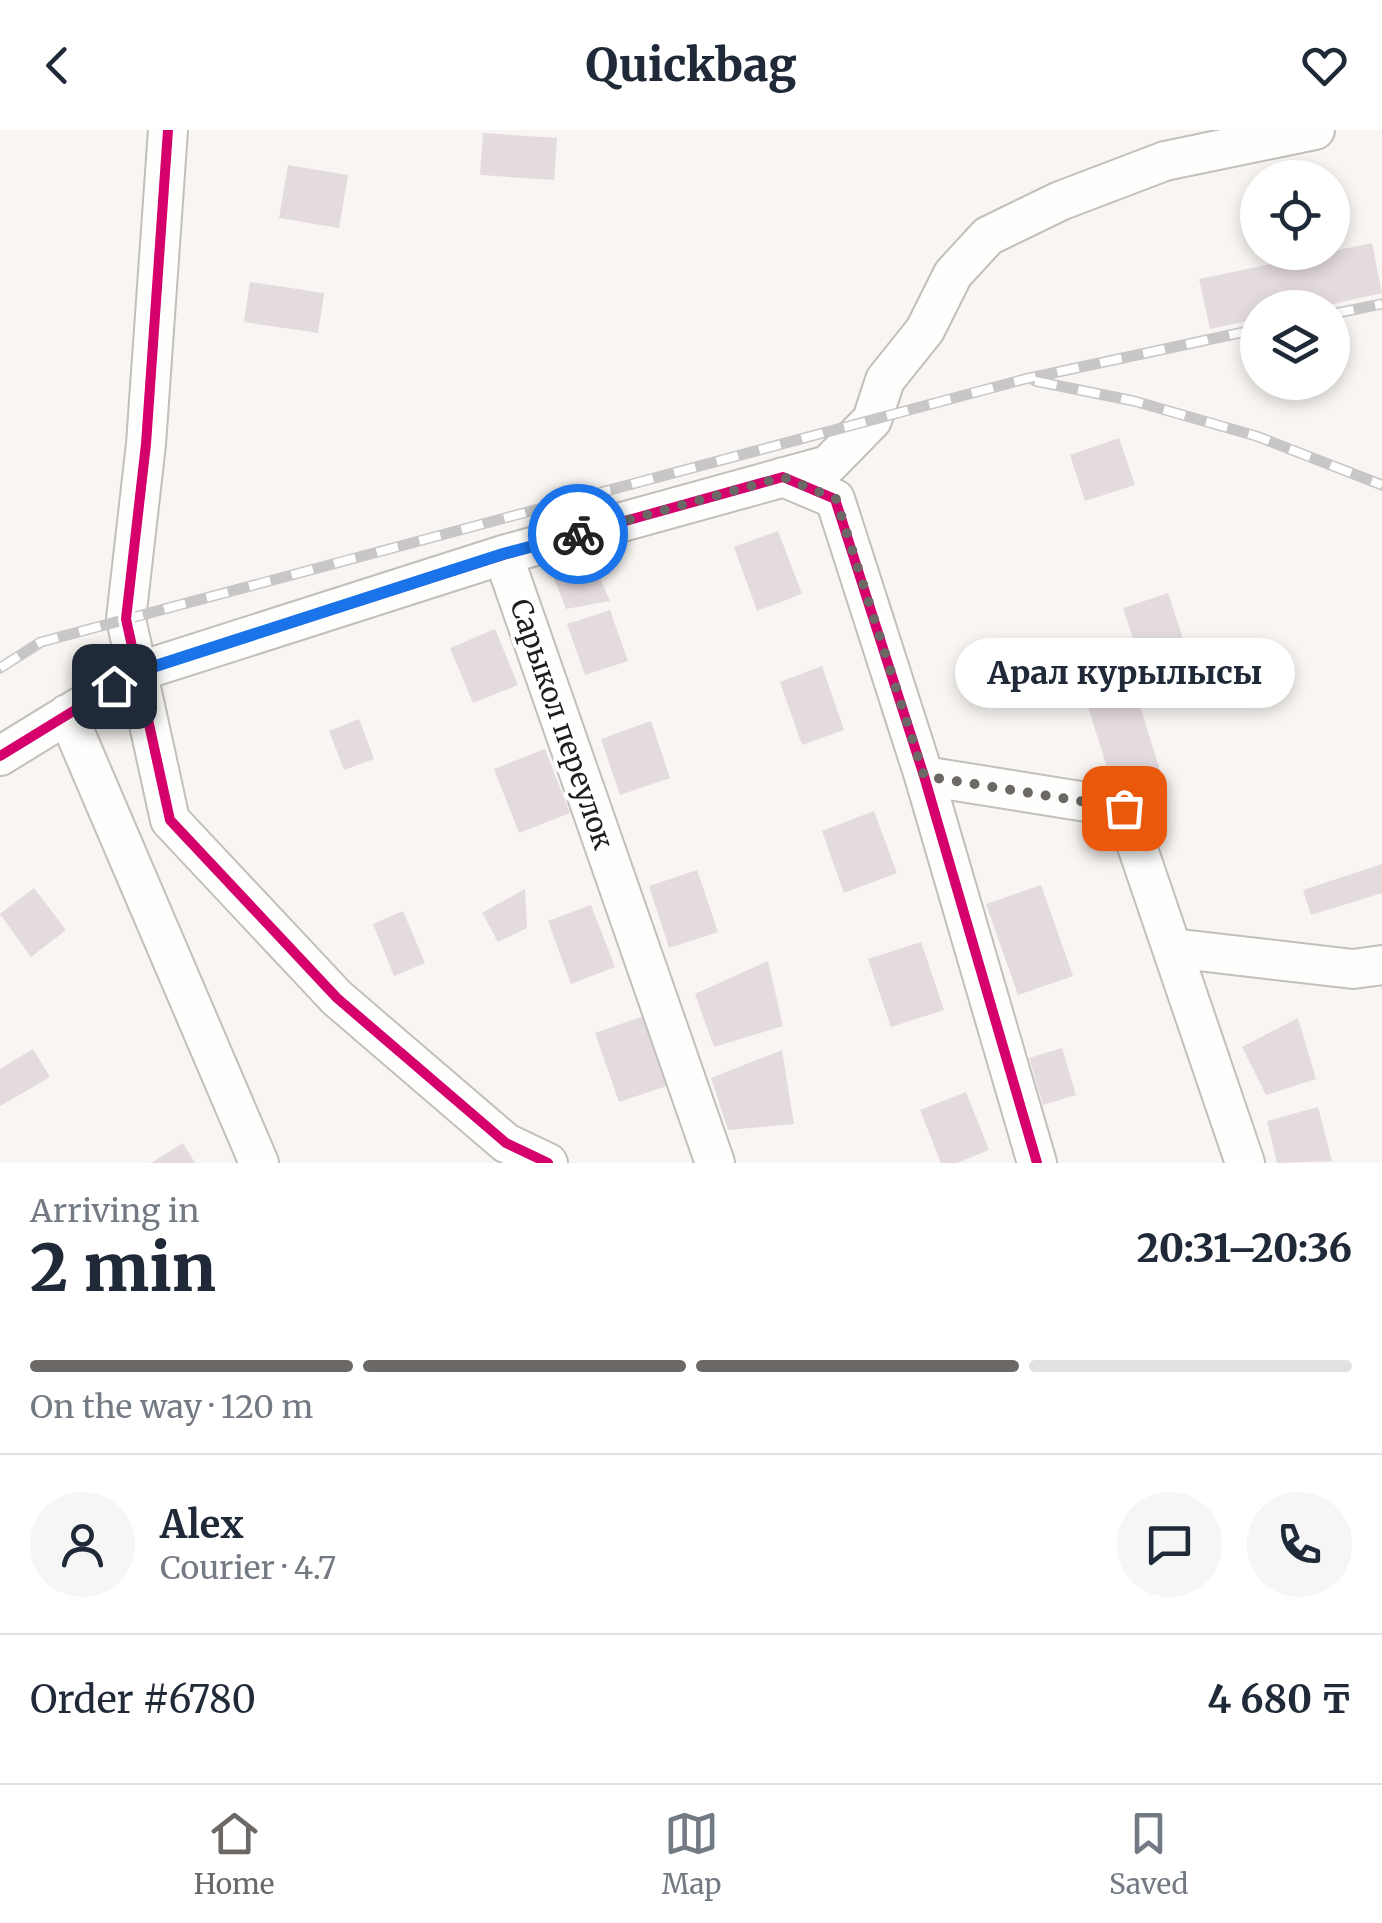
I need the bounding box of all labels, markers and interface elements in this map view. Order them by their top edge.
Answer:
text: Quickbag [585,37,797,93]
icon: back [30,38,85,93]
icon: heart [1297,38,1352,93]
map controls [1240,160,1350,400]
button: locate [1240,160,1350,270]
button: layers [1240,290,1350,400]
courier [528,484,628,584]
icon: bike [551,507,606,562]
street label: Сарыкол переулок [502,594,622,854]
callout: Арал курылысы [954,638,1294,708]
pin [72,644,157,729]
text: Арал курылысы [988,653,1262,693]
icon: home [87,659,142,714]
pin [1082,766,1167,851]
icon: bag [1097,781,1152,836]
text: Arriving in [30,1191,199,1231]
text: 20:31–20:36 [1137,1225,1352,1272]
text: 2 min [30,1227,216,1309]
text: On the way · 120 m [30,1387,313,1427]
button: person [30,1492,135,1597]
button: chat [1117,1492,1222,1597]
button: phone [1247,1492,1352,1597]
text: Alex [160,1501,244,1548]
text: Courier · 4.7 [160,1548,336,1588]
text: Order #6780 [30,1676,256,1723]
text: 4 680 ₸ [1207,1676,1352,1723]
tab: Home [194,1806,274,1902]
tab: Map [662,1806,722,1902]
tab: Saved [1109,1806,1188,1902]

